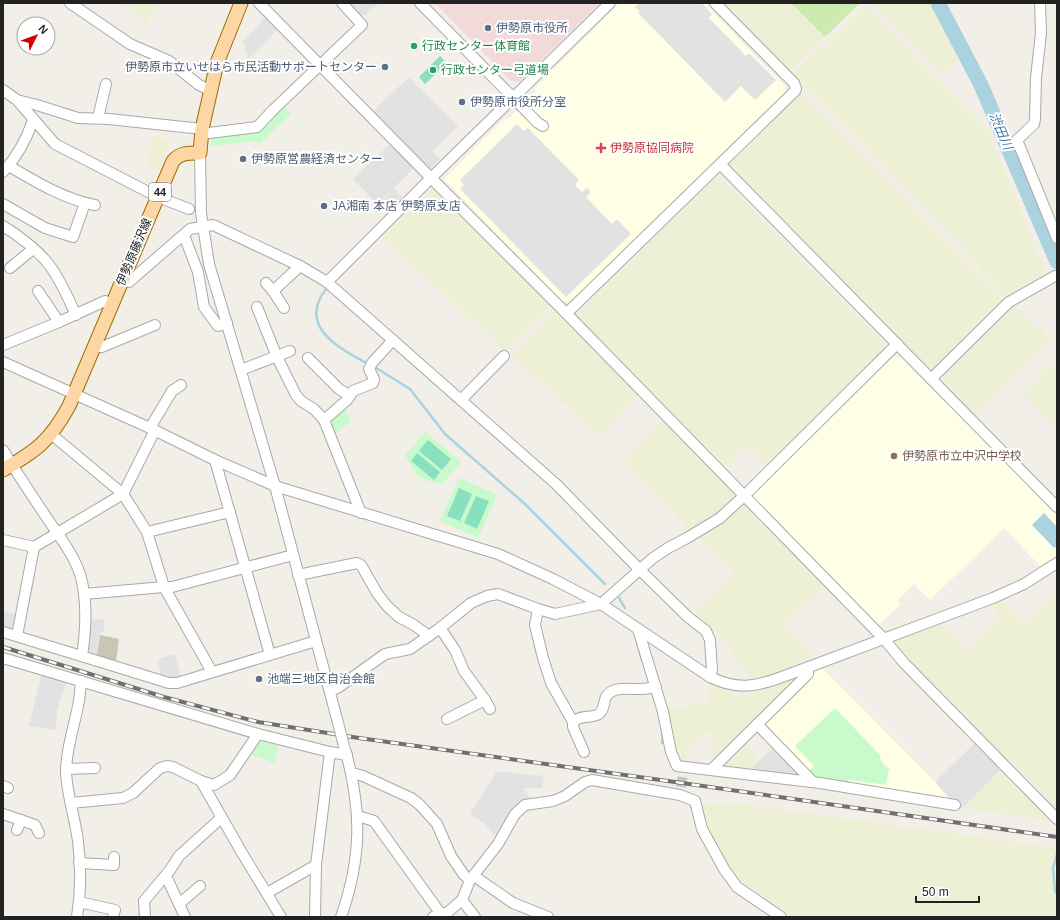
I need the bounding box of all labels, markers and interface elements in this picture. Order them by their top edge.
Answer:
north arrow [16,16,56,56]
place label: 伊勢原市役所 [496,21,568,35]
text: N [36,22,51,36]
marker: 伊勢原市役所 [483,23,493,33]
place label: 行政センター体育館 [422,39,530,53]
marker: 行政センター体育館 [409,41,419,51]
place label: 伊勢原市立いせはら市民活動サポートセンター [125,60,377,74]
marker: 伊勢原市立いせはら市民活動サポートセンター [380,62,390,72]
place label: 行政センター弓道場 [441,63,549,77]
marker: 行政センター弓道場 [428,65,438,75]
place label: 伊勢原市役所分室 [470,95,566,109]
marker: 伊勢原市役所分室 [457,97,467,107]
water label: 渋田川 [986,110,1016,154]
place label: 伊勢原協同病院 [610,141,694,155]
marker: 伊勢原協同病院 [595,142,607,154]
place label: 伊勢原営農経済センター [251,152,383,166]
marker: 伊勢原営農経済センター [238,154,248,164]
road number: 44 [149,183,171,201]
place label: JA湘南 本店 伊勢原支店 [332,199,461,213]
marker: JA湘南 本店 伊勢原支店 [319,201,329,211]
street label: 伊勢原藤沢線 [113,216,155,288]
place label: 伊勢原市立中沢中学校 [902,449,1022,463]
marker: 伊勢原市立中沢中学校 [889,451,899,461]
place label: 池端三地区自治会館 [267,672,375,686]
marker: 池端三地区自治会館 [254,674,264,684]
scale bar [916,878,979,904]
text: 50 m [922,885,949,899]

